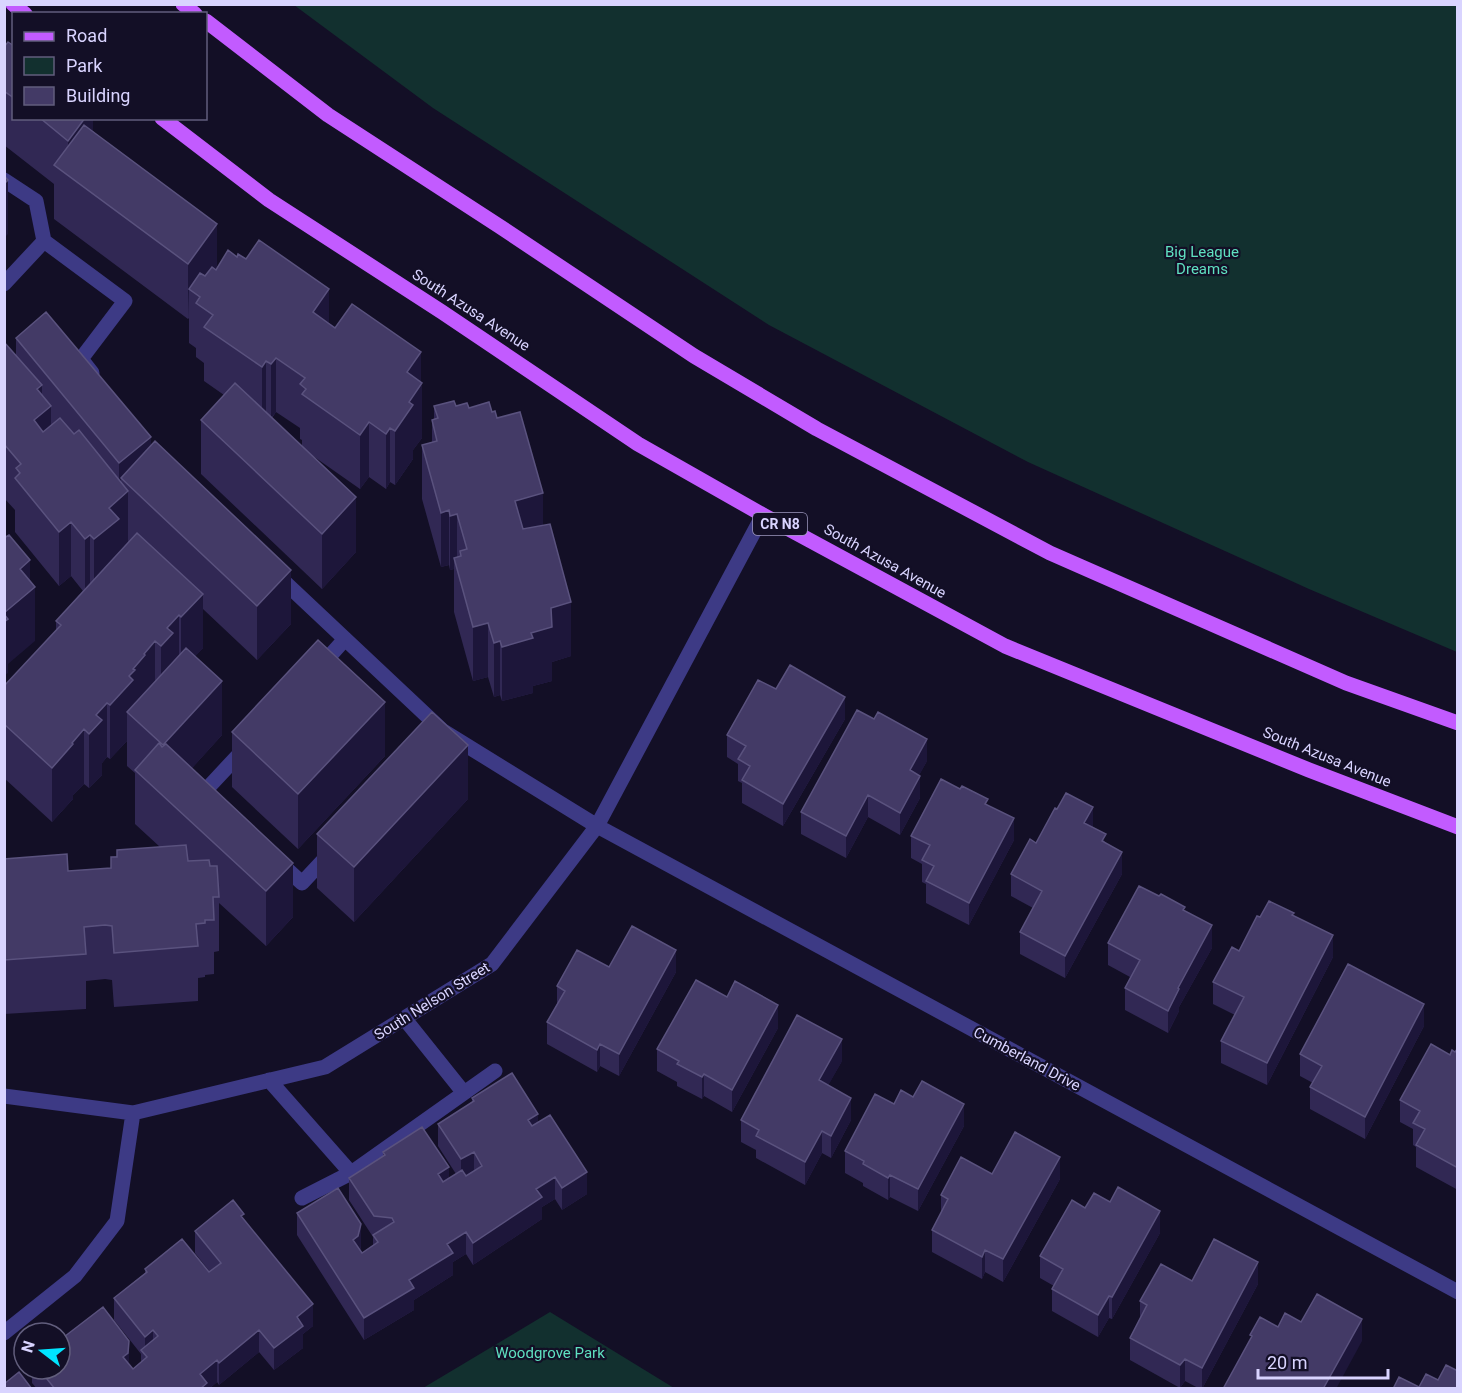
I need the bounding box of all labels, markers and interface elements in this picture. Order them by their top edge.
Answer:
legend [12,12,207,120]
text: Road [66,25,107,46]
text: Park [66,55,103,76]
text: Building [66,85,130,106]
park label: Big League Dreams [1165,243,1239,278]
street label: South Azusa Avenue [409,265,533,355]
road number: CR N8 [753,513,807,535]
street label: South Azusa Avenue [821,520,949,602]
street label: South Azusa Avenue [1260,723,1394,791]
street label: South Nelson Street [371,958,493,1044]
street label: Cumberland Drive [970,1023,1084,1095]
north arrow [12,1321,72,1381]
text: N [17,1339,39,1355]
scale bar [1258,1342,1388,1380]
park label: Woodgrove Park [495,1344,605,1362]
text: 20 m [1267,1352,1307,1373]

